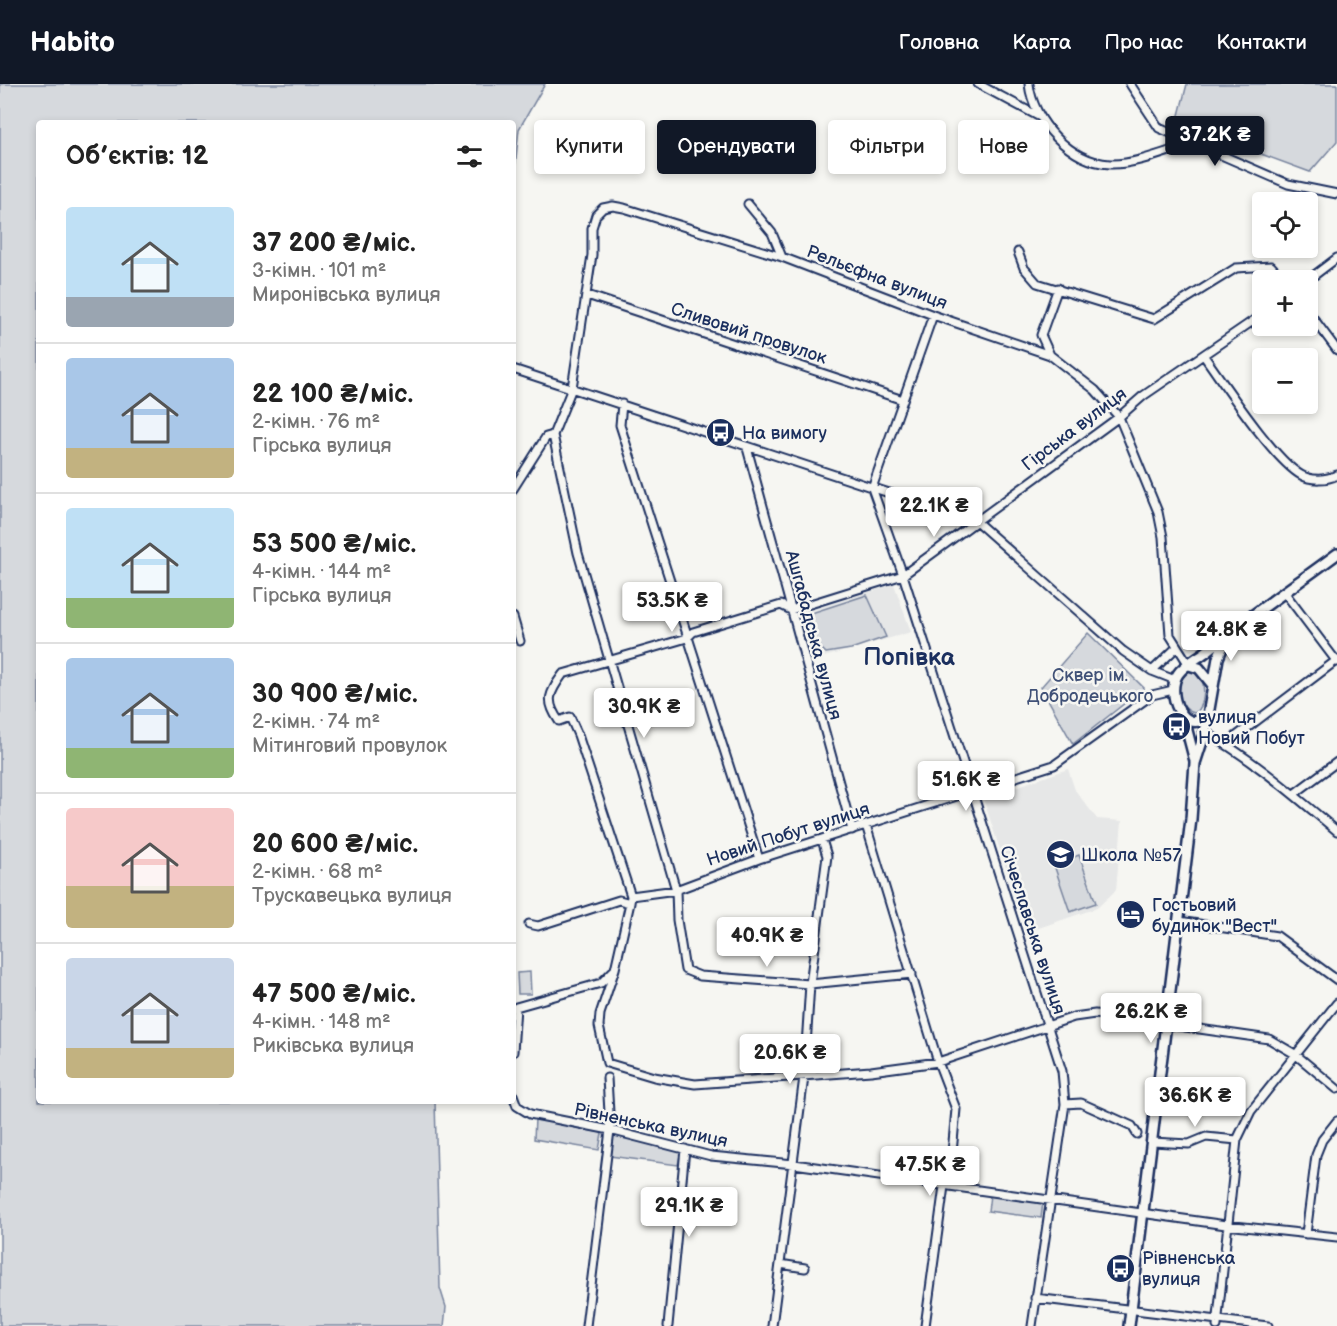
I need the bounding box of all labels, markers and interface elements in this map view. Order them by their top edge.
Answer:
text: Habito [30,26,115,59]
text: Головна [899,30,979,55]
text: Карта [1012,30,1071,55]
text: Про нас [1104,30,1183,55]
text: Контакти [1216,30,1307,55]
pin: 37.2K ₴ [1160,116,1270,167]
chip: Купити [534,120,645,174]
chip: Орендувати [657,120,816,174]
chip: Фільтри [828,120,946,174]
chip: Нове [958,120,1049,174]
text: 37.2K ₴ [1179,123,1251,147]
icon: filters [453,140,486,173]
text: Об’єктів: 12 [66,141,208,172]
map controls [1252,192,1318,414]
button: locate [1252,192,1318,258]
text: 37 200 ₴/міс. [252,228,416,259]
icon: home [114,231,186,303]
street label: Рельєфна вулиця [803,241,950,314]
text: 3-кімн. · 101 m² [252,259,386,283]
button: + [1252,270,1318,336]
text: Миронівська вулиця [252,283,441,307]
street label: Сливовий провулок [668,298,830,369]
button: − [1252,348,1318,414]
text: 22 100 ₴/міс. [252,379,413,410]
icon: home [114,382,186,454]
street label: Гірська вулиця [1018,383,1131,476]
text: 2-кімн. · 76 m² [252,410,380,434]
bus stop icon: На вимогу [705,417,737,449]
place label: На вимогу [742,423,828,444]
text: Гірська вулиця [252,434,392,458]
pin: 22.1K ₴ [879,487,989,538]
text: 22.1K ₴ [899,494,969,518]
text: 53 500 ₴/міс. [252,529,416,560]
icon: home [114,532,186,604]
street label: Ашгабадська вулиця [781,547,846,722]
text: 4-кімн. · 144 m² [252,560,391,584]
pin: 53.5K ₴ [617,582,727,633]
text: Гірська вулиця [252,584,392,608]
text: 53.5K ₴ [636,589,708,613]
pin: 24.8K ₴ [1176,611,1286,662]
text: 24.8K ₴ [1195,618,1267,642]
district label: Попівка [863,643,956,672]
park label: Сквер ім. Добродецького [1027,665,1153,707]
text: 30 900 ₴/міс. [252,679,418,710]
icon: home [114,682,186,754]
pin: 30.9K ₴ [589,688,699,739]
text: 30.9K ₴ [608,695,680,719]
place label: вулиця Новий Побут [1198,707,1305,749]
text: 2-кімн. · 74 m² [252,710,380,734]
bus stop icon: вулиця Новий Побут [1161,711,1193,743]
text: Мітинговий провулок [252,734,447,758]
pin: 51.6K ₴ [911,761,1021,812]
text: 51.6K ₴ [932,768,1000,792]
street label: Новий Побут вулиця [704,798,872,871]
text: 20 600 ₴/міс. [252,829,418,860]
icon: home [114,832,186,904]
school or university icon: Школа №57 [1044,839,1076,871]
street label: Січеславська вулиця [995,843,1070,1017]
place label: Школа №57 [1081,845,1181,866]
text: 2-кімн. · 68 m² [252,860,383,884]
text: Трускавецька вулиця [252,884,452,908]
place label: Гостьовий будинок "Вест" [1152,895,1277,937]
hotel icon: Гостьовий будинок "Вест" [1115,899,1147,931]
pin: 40.9K ₴ [712,917,822,968]
text: 40.9K ₴ [731,924,803,948]
text: 47 500 ₴/міс. [252,979,416,1010]
icon: home [114,982,186,1054]
pin: 26.2K ₴ [1096,993,1206,1044]
text: 26.2K ₴ [1115,1000,1187,1024]
text: 4-кімн. · 148 m² [252,1010,391,1034]
text: Риківська вулиця [252,1034,414,1058]
pin: 20.6K ₴ [735,1034,845,1085]
text: 20.6K ₴ [754,1041,826,1065]
pin: 36.6K ₴ [1140,1077,1250,1128]
text: 36.6K ₴ [1159,1084,1231,1108]
street label: Рівненська вулиця [572,1099,730,1152]
pin: 47.5K ₴ [875,1146,985,1197]
text: 47.5K ₴ [894,1153,966,1177]
pin: 29.1K ₴ [634,1187,744,1238]
text: 29.1K ₴ [655,1194,723,1218]
place label: Рівненська вулиця [1142,1248,1236,1290]
bus stop icon: Рівненська вулиця [1105,1252,1137,1284]

